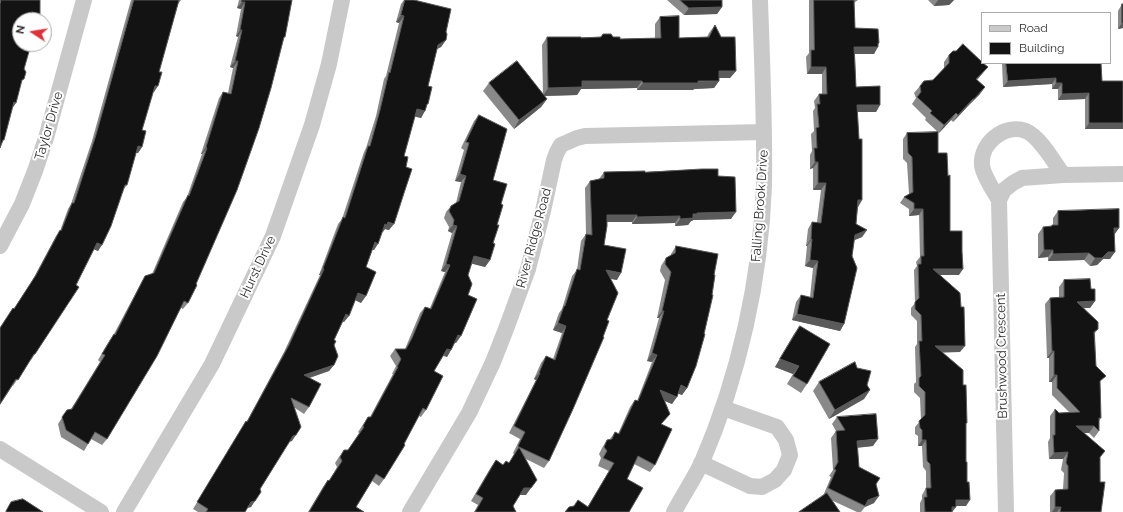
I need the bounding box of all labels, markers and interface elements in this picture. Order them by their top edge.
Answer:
north arrow [12,12,52,52]
legend [981,12,1111,64]
text: Road [1019,21,1048,35]
text: N [14,24,28,35]
text: Building [1019,41,1065,55]
street label: Taylor Drive [32,90,66,162]
street label: Falling Brook Drive [748,149,772,263]
street label: River Ridge Road [513,186,555,290]
street label: Hurst Drive [237,233,279,301]
street label: Brushwood Crescent [993,293,1011,419]

